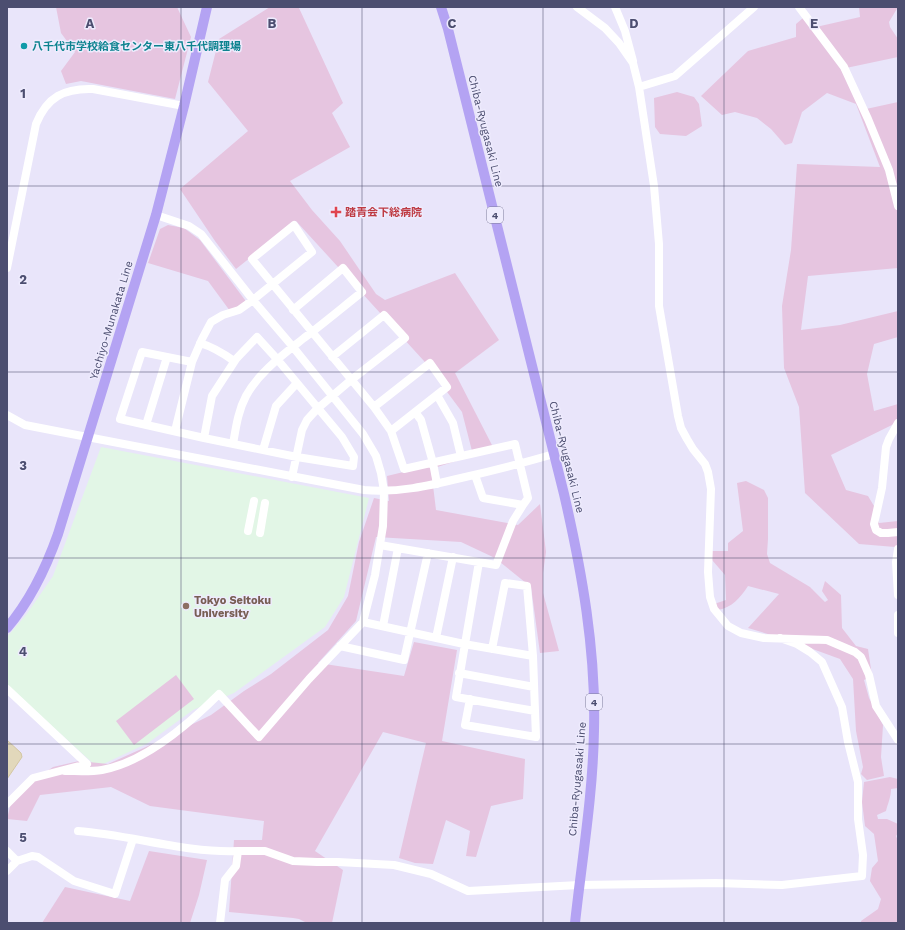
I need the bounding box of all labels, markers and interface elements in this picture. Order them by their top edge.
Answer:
text: A [86,16,95,31]
text: B [268,16,277,31]
text: C [448,16,457,31]
text: D [629,16,639,31]
text: E [810,16,818,31]
place label: 八千代市学校給食センター東八千代調理場 [32,40,241,53]
marker: 八千代市学校給食センター東八千代調理場 [19,41,29,51]
street label: Chiba-Ryugasaki Line [465,74,506,188]
text: 1 [20,86,26,101]
marker: 踏青会下総病院 [330,206,342,218]
place label: 踏青会下総病院 [345,206,422,219]
road number: 4 [487,207,503,223]
street label: Yachiyo-Munakata Line [87,259,136,381]
text: 2 [19,272,27,287]
street label: Chiba-Ryugasaki Line [546,400,587,514]
text: 3 [19,458,27,473]
place label: Tokyo Seitoku University [194,594,271,620]
marker: Tokyo Seitoku University [181,601,191,611]
text: 4 [19,644,28,659]
road number: 4 [586,694,602,710]
street label: Chiba-Ryugasaki Line [566,721,589,837]
text: 5 [19,830,27,845]

